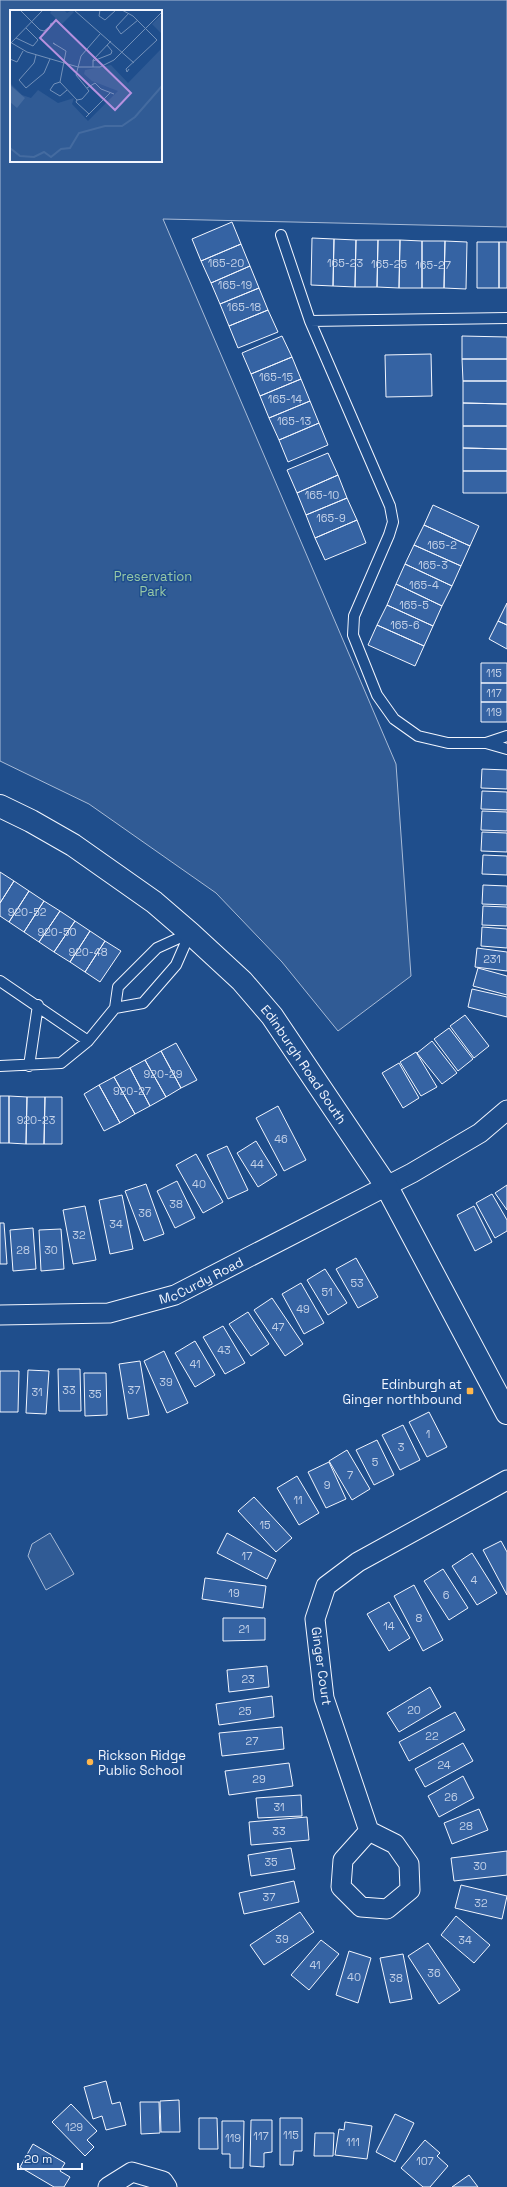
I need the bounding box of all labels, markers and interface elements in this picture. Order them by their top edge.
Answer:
inset map [10,10,162,162]
house number: 165-20 [208,256,244,270]
house number: 165-23 [327,256,363,270]
house number: 165-25 [371,257,407,271]
house number: 165-27 [415,258,451,272]
house number: 165-19 [218,278,252,292]
house number: 165-18 [227,300,261,314]
house number: 165-15 [259,370,293,384]
house number: 165-14 [268,392,302,406]
house number: 165-13 [277,414,311,428]
house number: 165-10 [305,488,339,502]
house number: 165-9 [316,511,346,525]
house number: 165-2 [427,538,457,552]
house number: 165-3 [418,558,448,572]
park label: Preservation Park [114,568,192,600]
house number: 165-4 [409,578,439,592]
house number: 165-5 [399,598,429,612]
house number: 165-6 [390,618,420,632]
house number: 115 [486,666,502,680]
house number: 117 [486,686,502,700]
house number: 119 [486,705,502,719]
house number: 920-52 [8,905,47,919]
house number: 920-50 [37,925,77,939]
house number: 920-48 [68,945,108,959]
house number: 231 [483,952,501,966]
street label: Edinburgh Road South [257,1001,350,1127]
house number: 920-29 [144,1067,183,1081]
house number: 920-27 [113,1084,151,1098]
house number: 920-23 [17,1113,56,1127]
house number: 46 [274,1132,288,1146]
house number: 44 [250,1157,264,1171]
house number: 40 [192,1177,206,1191]
house number: 38 [169,1197,183,1211]
house number: 36 [138,1206,152,1220]
house number: 34 [109,1217,123,1231]
house number: 32 [72,1228,86,1242]
house number: 28 [16,1243,30,1257]
house number: 30 [44,1243,58,1257]
street label: McCurdy Road [157,1253,246,1308]
house number: 53 [350,1276,364,1290]
house number: 51 [321,1285,333,1299]
house number: 49 [296,1302,310,1316]
house number: 47 [272,1320,284,1334]
house number: 43 [217,1343,231,1357]
house number: 41 [189,1357,201,1371]
house number: 39 [159,1375,173,1389]
place label: Edinburgh at Ginger northbound [342,1376,462,1408]
house number: 33 [62,1383,76,1397]
house number: 37 [128,1383,140,1397]
house number: 31 [31,1385,43,1399]
marker: Edinburgh at Ginger northbound [465,1386,475,1396]
house number: 35 [88,1387,102,1401]
house number: 1 [426,1427,430,1441]
house number: 3 [398,1440,405,1454]
house number: 5 [372,1455,379,1469]
house number: 7 [347,1468,353,1482]
house number: 9 [324,1478,331,1492]
house number: 11 [293,1493,303,1507]
house number: 15 [259,1518,271,1532]
house number: 17 [242,1549,252,1563]
house number: 4 [471,1573,478,1587]
house number: 19 [228,1586,240,1600]
house number: 6 [443,1588,450,1602]
house number: 8 [416,1611,423,1625]
house number: 14 [383,1619,395,1633]
house number: 21 [238,1622,250,1636]
street label: Ginger Court [308,1626,335,1706]
house number: 23 [241,1672,255,1686]
house number: 20 [407,1703,421,1717]
house number: 25 [238,1704,252,1718]
house number: 22 [425,1729,439,1743]
house number: 27 [246,1734,258,1748]
place label: Rickson Ridge Public School [98,1747,186,1779]
marker: Rickson Ridge Public School [85,1757,95,1767]
house number: 24 [437,1758,451,1772]
house number: 29 [252,1772,266,1786]
house number: 26 [444,1790,458,1804]
house number: 31 [273,1800,285,1814]
house number: 28 [459,1819,473,1833]
house number: 33 [272,1824,286,1838]
house number: 35 [264,1855,278,1869]
house number: 30 [473,1859,487,1873]
house number: 37 [263,1890,275,1904]
house number: 32 [474,1896,488,1910]
house number: 39 [275,1932,289,1946]
house number: 34 [458,1933,472,1947]
house number: 41 [309,1958,321,1972]
house number: 36 [427,1966,441,1980]
house number: 40 [347,1970,361,1984]
house number: 38 [389,1971,403,1985]
house number: 129 [65,2120,83,2134]
house number: 115 [283,2128,299,2142]
house number: 117 [253,2129,269,2143]
house number: 119 [225,2131,241,2145]
house number: 111 [346,2135,360,2149]
scale bar [18,2145,82,2171]
text: 20 m [24,2151,52,2167]
house number: 107 [416,2154,434,2168]

